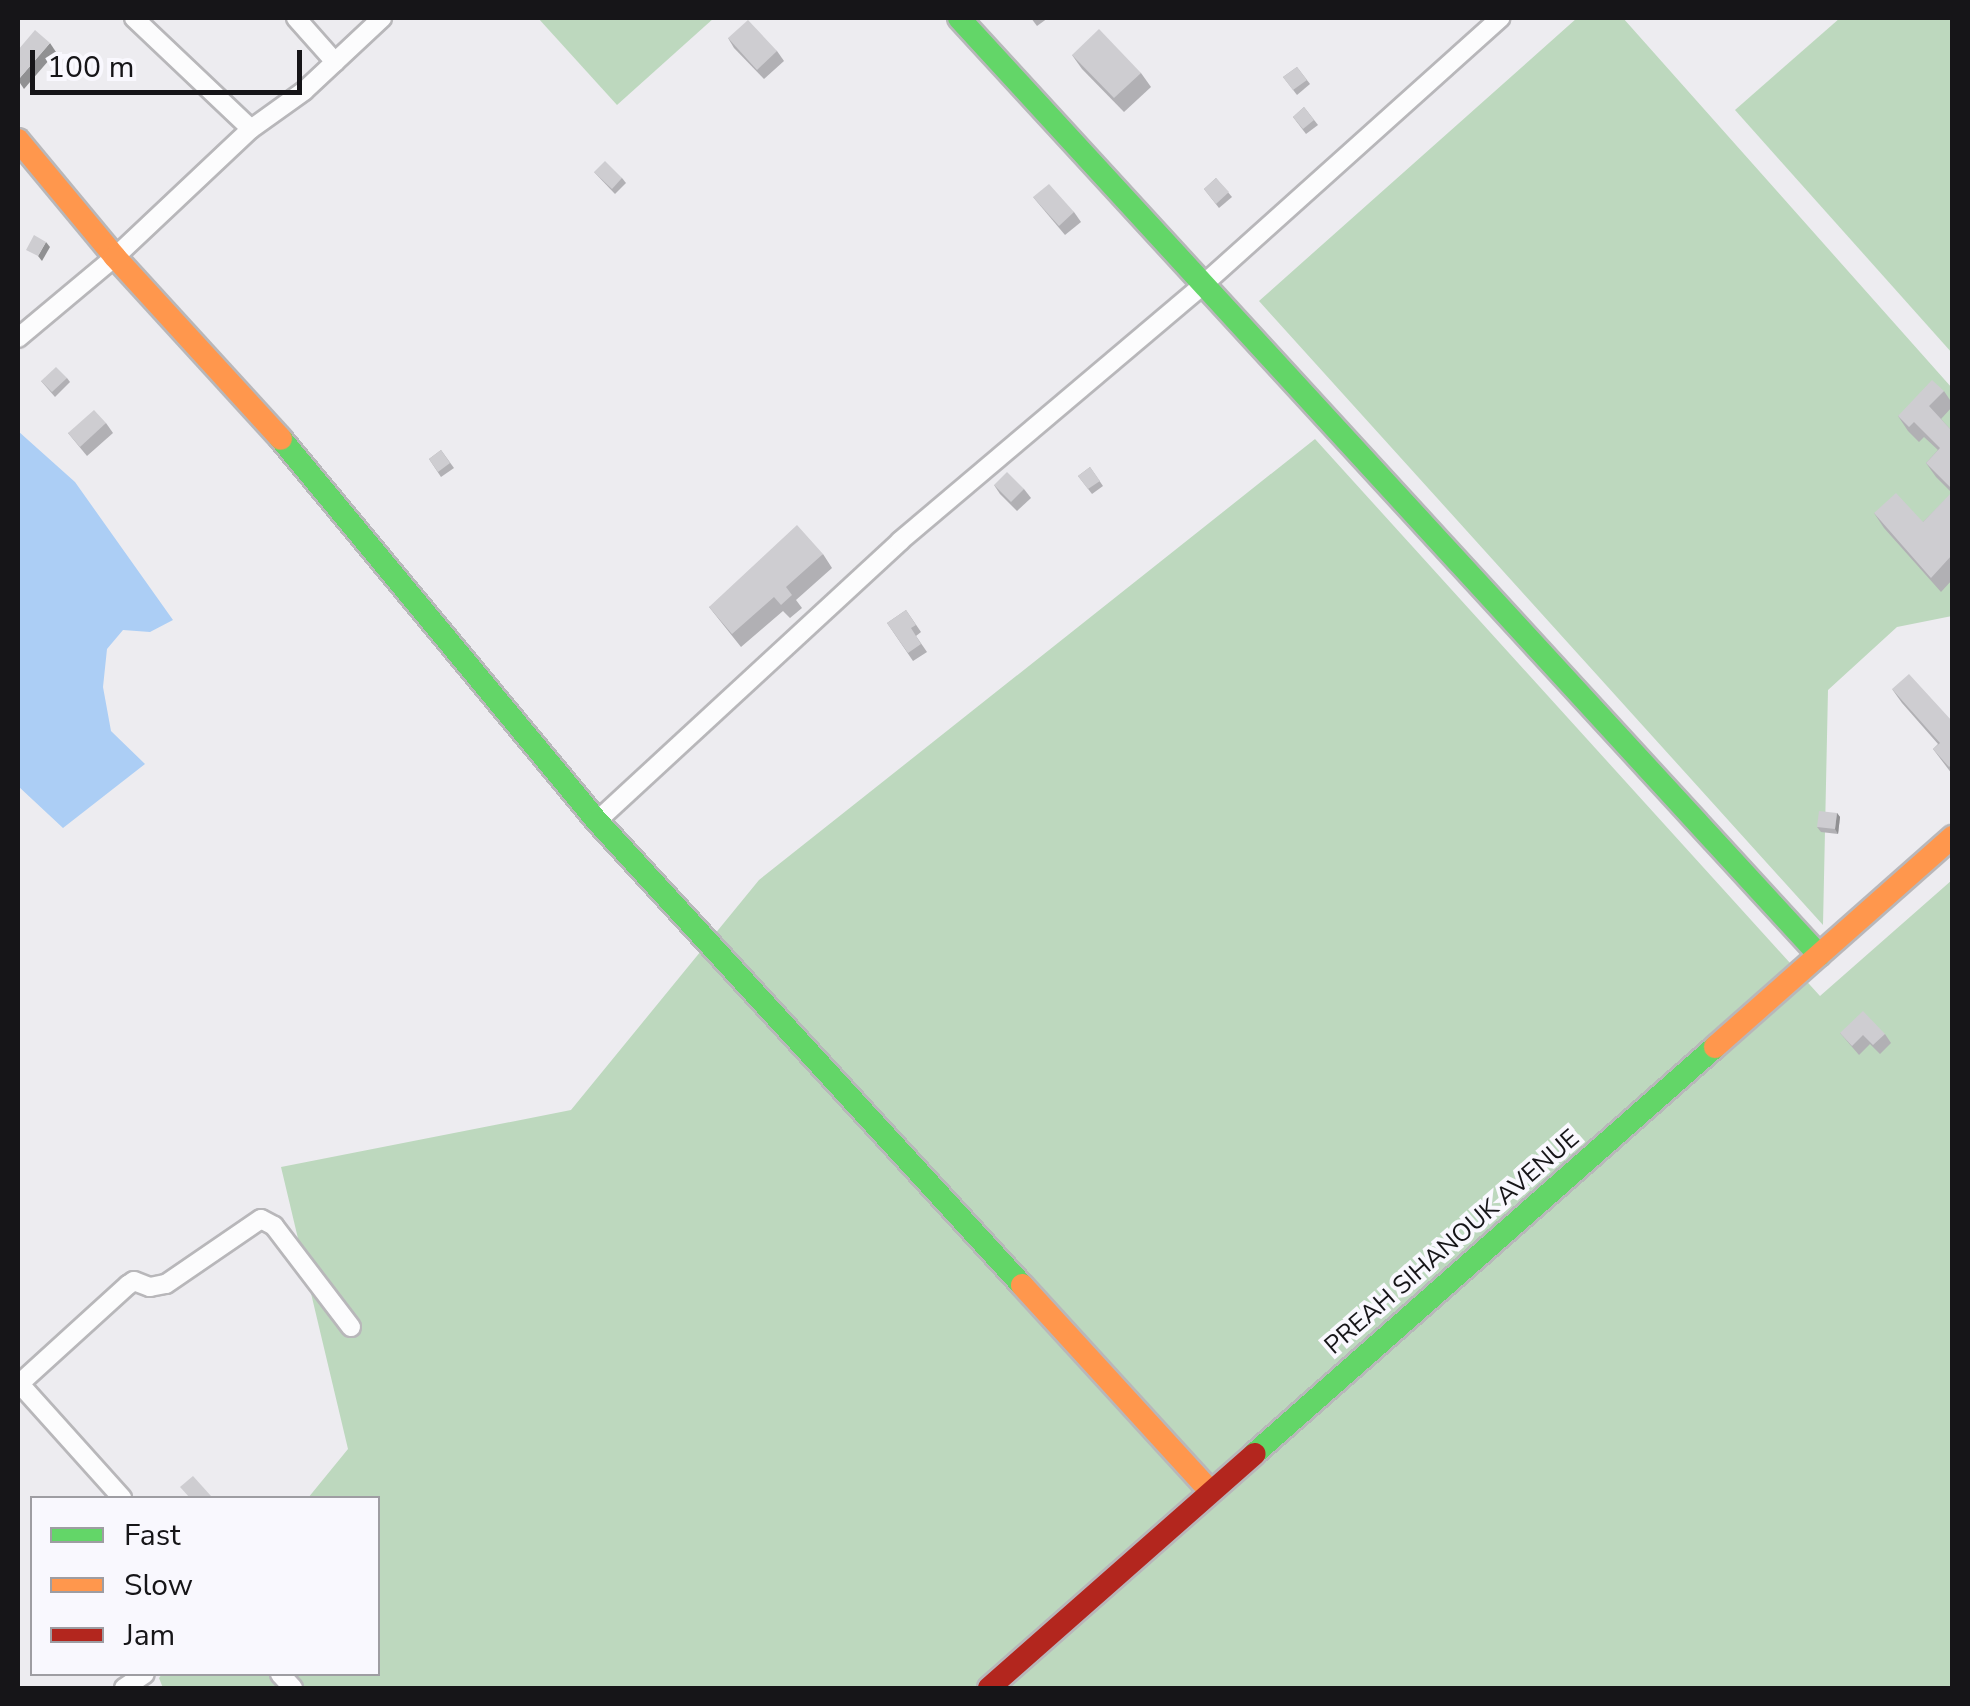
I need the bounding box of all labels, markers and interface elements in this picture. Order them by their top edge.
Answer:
scale bar [35,30,308,92]
text: 100 m [47,47,134,88]
street label: PREAH SIHANOUK AVENUE [1319,1123,1585,1361]
legend [30,1496,380,1676]
text: Fast [124,1515,181,1556]
text: Slow [124,1565,193,1606]
text: Jam [124,1615,175,1656]

